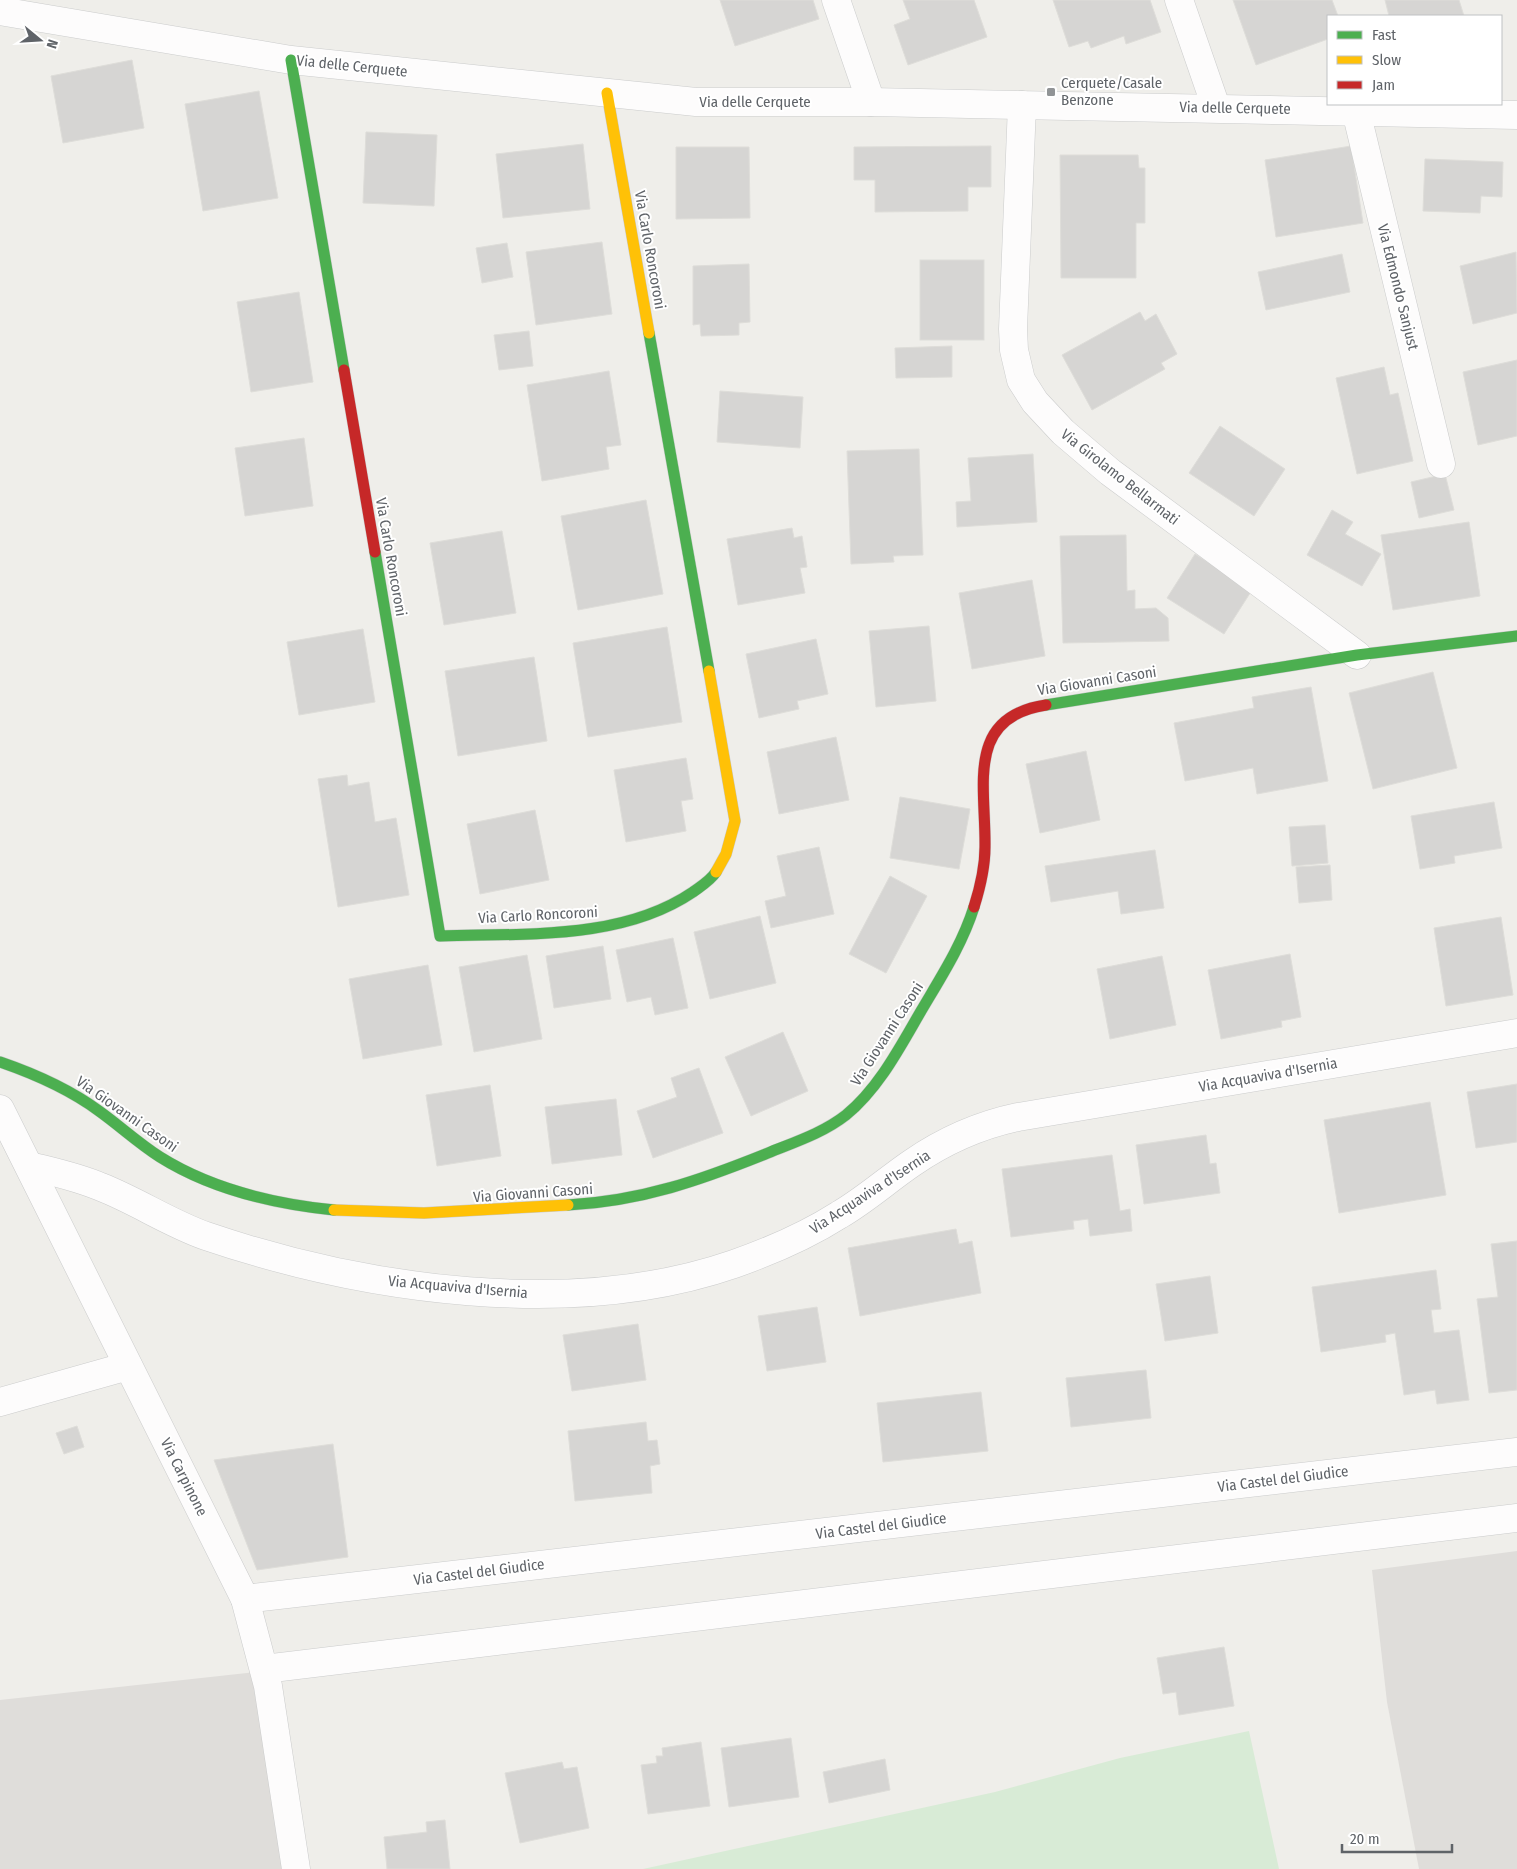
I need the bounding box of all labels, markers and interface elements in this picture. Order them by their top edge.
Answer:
north arrow [15,15,65,65]
legend [1327,15,1502,105]
text: Fast [1372,26,1396,44]
text: N [43,37,61,50]
street label: Via delle Cerquete [296,51,408,81]
text: Slow [1372,51,1401,69]
place label: Cerquete/Casale Benzone [1061,74,1162,109]
text: Jam [1372,76,1395,94]
marker: Cerquete/Casale Benzone [1045,86,1057,98]
street label: Via delle Cerquete [699,93,811,111]
street label: Via delle Cerquete [1179,98,1291,118]
street label: Via Carlo Roncoroni [631,189,669,311]
street label: Via Edmondo Sanjust [1374,222,1422,352]
street label: Via Girolamo Bellarmati [1057,425,1183,529]
street label: Via Carlo Roncoroni [372,496,410,618]
street label: Via Giovanni Casoni [1036,663,1158,699]
street label: Via Carlo Roncoroni [478,903,598,927]
street label: Via Giovanni Casoni [847,979,927,1089]
street label: Via Acquaviva d'Isernia [1197,1054,1339,1096]
street label: Via Giovanni Casoni [73,1072,181,1156]
street label: Via Acquaviva d'Isernia [806,1146,934,1238]
street label: Via Giovanni Casoni [472,1180,594,1206]
street label: Via Acquaviva d'Isernia [387,1272,529,1302]
street label: Via Carpinone [157,1435,211,1519]
street label: Via Castel del Giudice [1217,1462,1349,1496]
street label: Via Castel del Giudice [815,1509,947,1543]
street label: Via Castel del Giudice [413,1555,545,1589]
scale bar [1342,1822,1452,1854]
text: 20 m [1350,1830,1380,1848]

